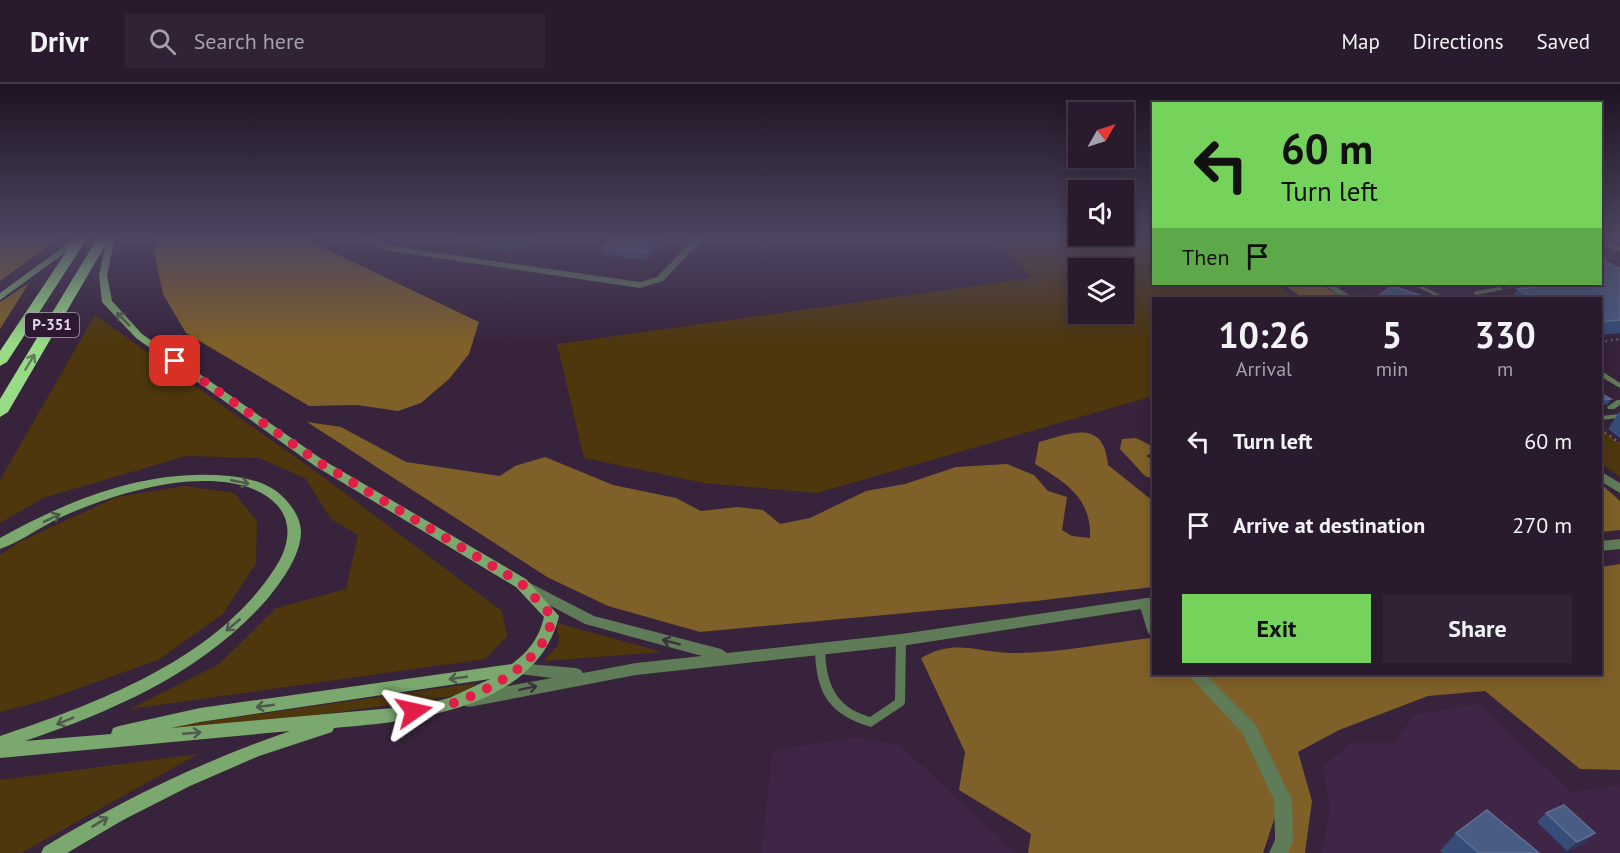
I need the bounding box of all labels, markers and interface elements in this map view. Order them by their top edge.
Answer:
search box [125,14,545,68]
text: Drivr [30,23,89,60]
icon: search [146,25,179,58]
text: Search here [194,27,305,55]
text: Map [1341,28,1380,55]
text: Directions [1413,28,1504,55]
text: Saved [1537,28,1590,55]
north arrow [1068,102,1134,168]
map controls [1068,102,1134,324]
text: 60 m [1281,121,1373,176]
icon: left [1182,126,1260,204]
text: Turn left [1281,174,1378,208]
button: sound [1068,180,1134,246]
icon: arrive [1241,240,1274,273]
text: Then [1182,243,1229,271]
button: layers [1068,258,1134,324]
text: 10:26 [1218,311,1310,358]
text: 5 [1382,311,1402,358]
text: 330 [1475,311,1536,358]
one-way arrow [116,312,130,327]
road number: Р-351 [25,313,79,337]
pin [149,335,200,386]
icon: arrive [158,344,191,377]
one-way arrow [24,354,36,371]
text: Arrival [1236,356,1292,382]
text: min [1376,356,1408,382]
text: m [1497,356,1513,382]
icon: left [1182,425,1215,458]
text: Turn left [1233,427,1313,455]
text: 60 m [1524,427,1572,455]
one-way arrow [230,477,249,488]
icon: arrive [1182,509,1215,542]
one-way arrow [43,511,61,523]
text: Arrive at destination [1233,511,1425,539]
text: 270 m [1512,511,1572,539]
button: Exit [1182,594,1371,663]
button: Share [1383,594,1572,663]
one-way arrow [226,618,241,632]
one-way arrow [662,636,681,647]
one-way arrow [448,672,468,683]
position arrow [382,679,446,743]
one-way arrow [517,682,537,693]
one-way arrow [255,700,275,711]
one-way arrow [56,716,74,727]
one-way arrow [182,727,202,738]
one-way arrow [91,816,108,828]

